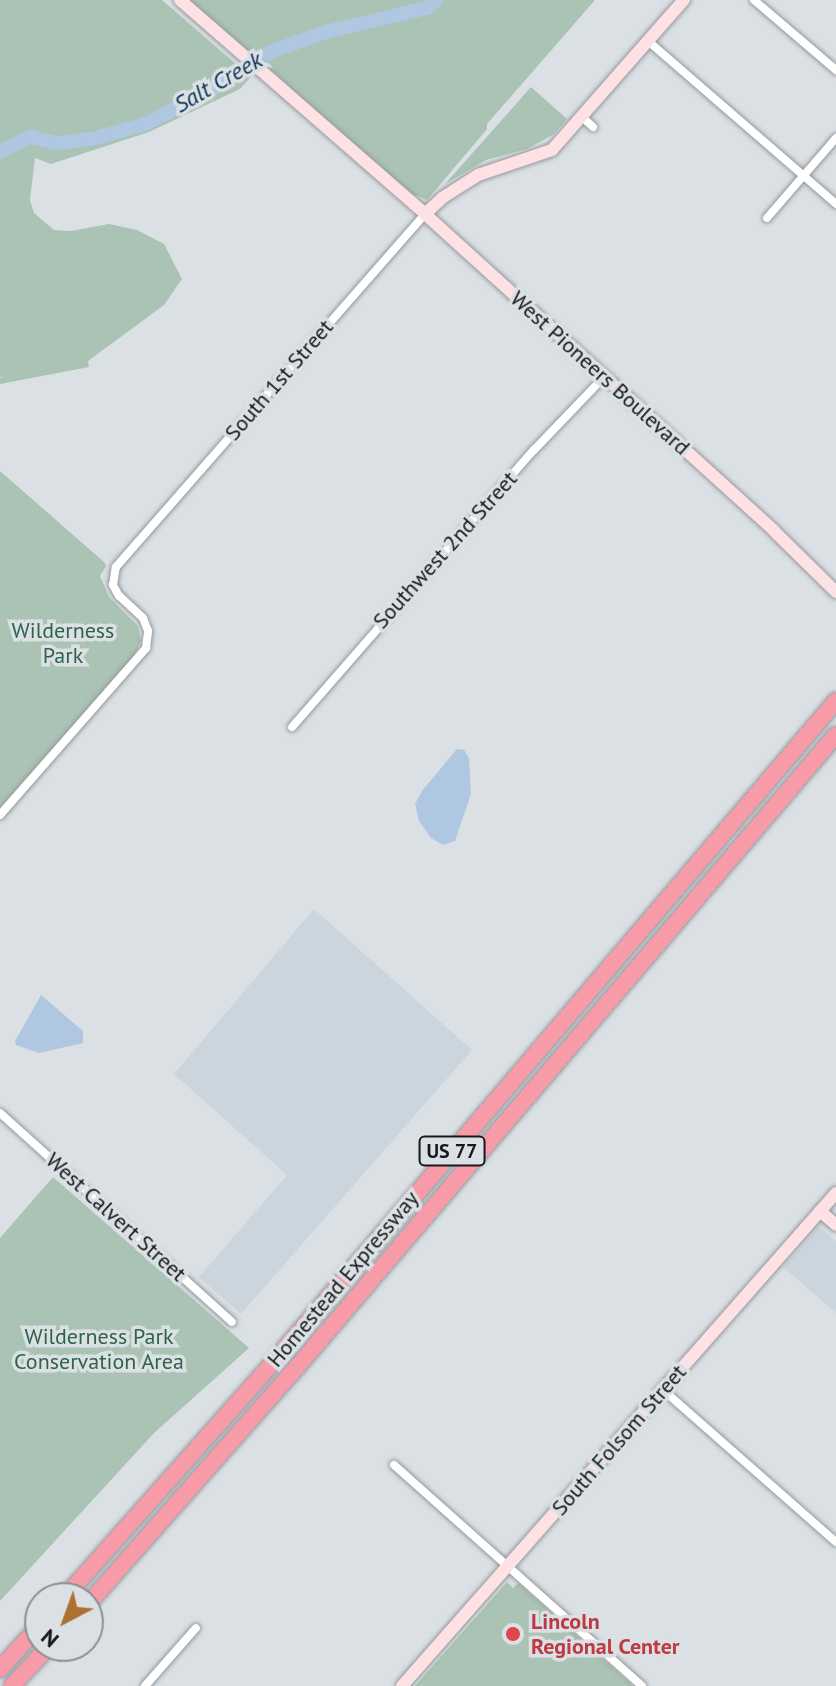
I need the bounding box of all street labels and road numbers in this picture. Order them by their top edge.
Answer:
street label: West Pioneers Boulevard [505,285,695,461]
street label: South 1st Street [219,314,339,446]
street label: Southwest 2nd Street [367,466,523,634]
road number: US 77 [418,1135,486,1167]
street label: West Calvert Street [40,1147,192,1287]
street label: Homestead Expressway [262,1186,424,1372]
street label: South Folsom Street [546,1359,692,1521]

